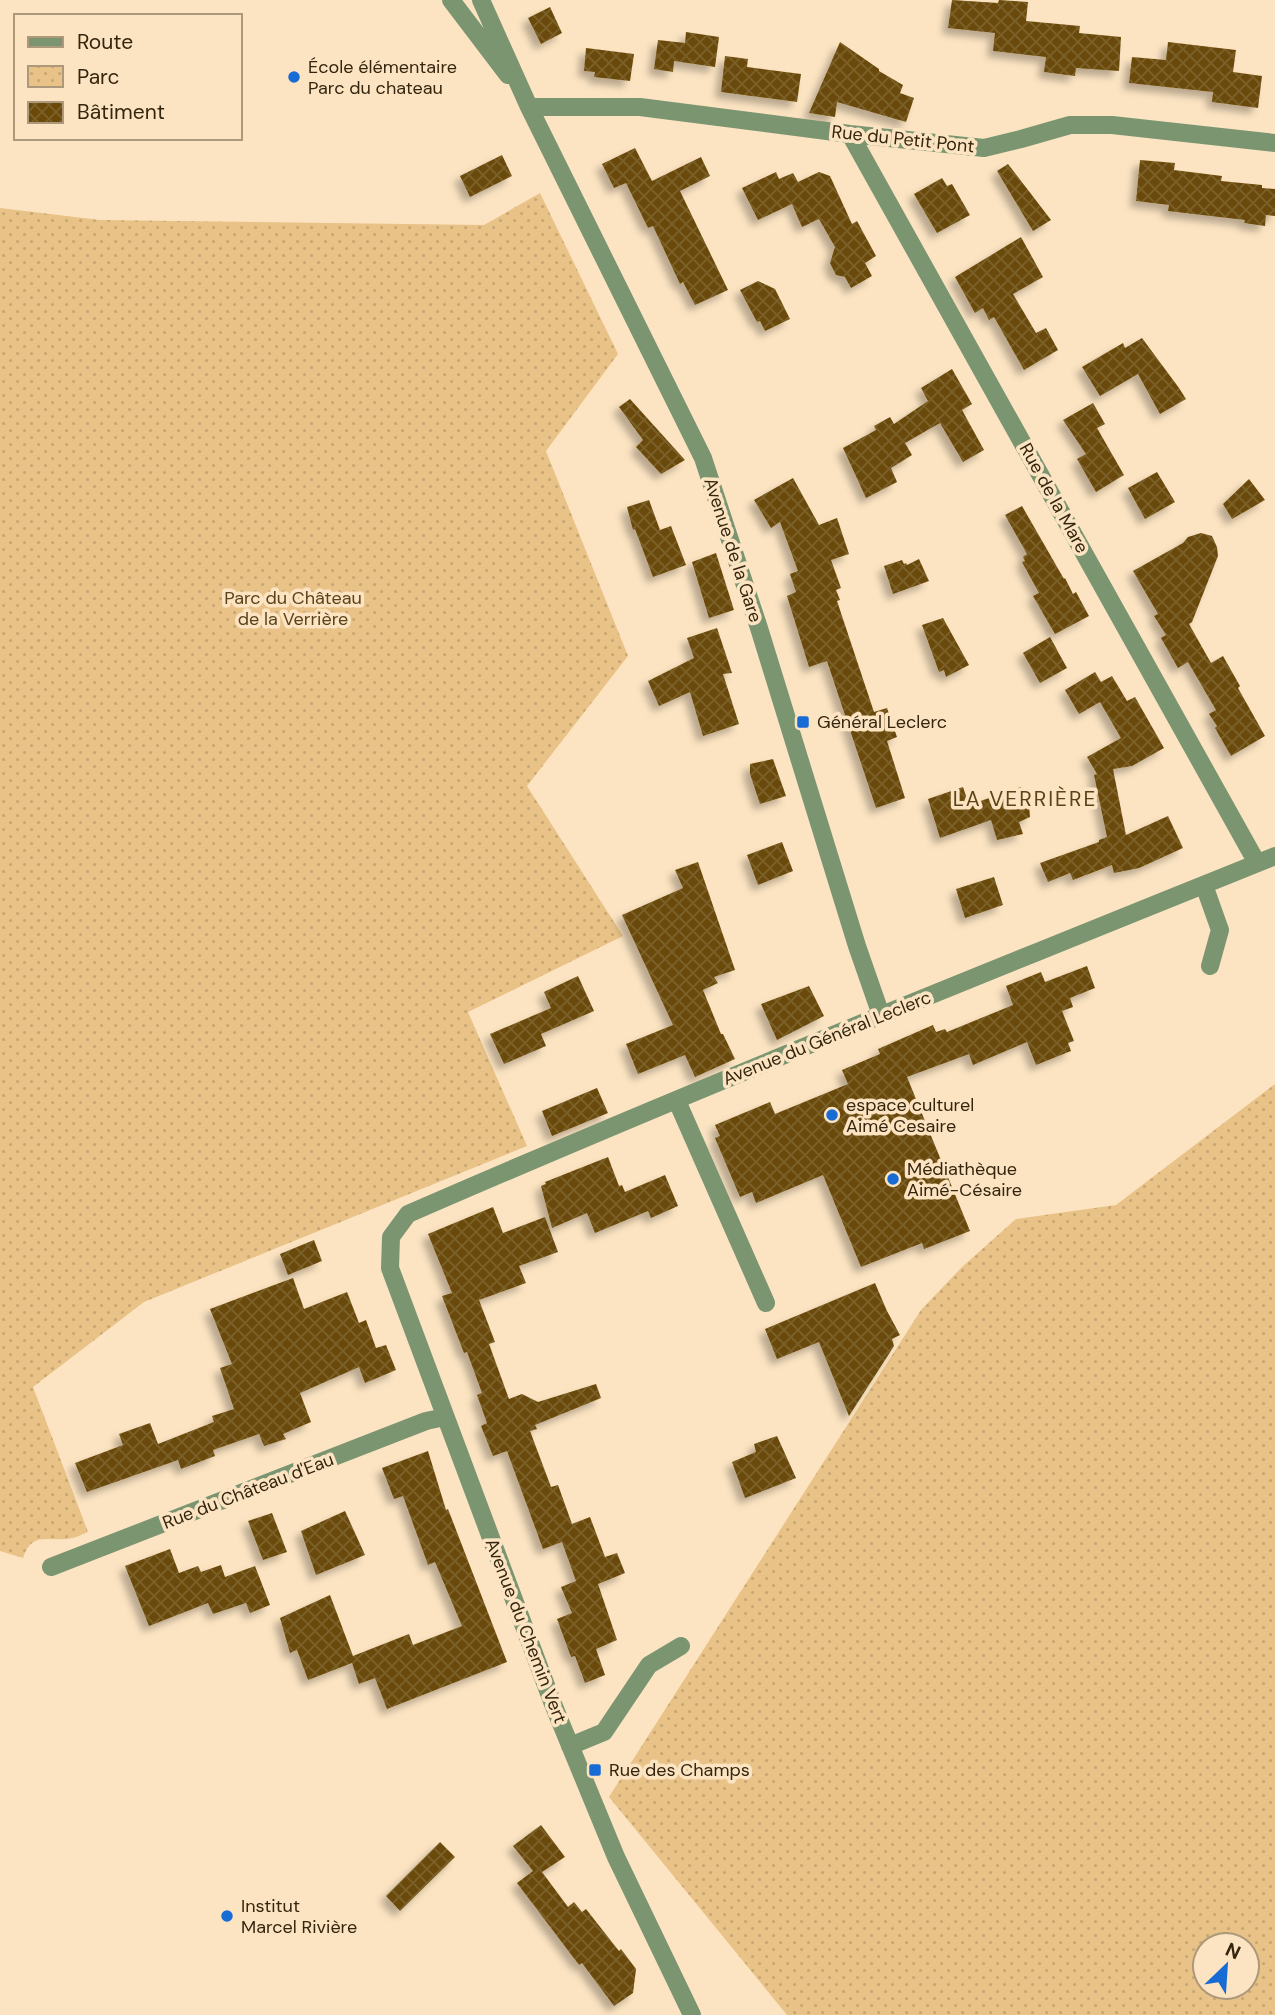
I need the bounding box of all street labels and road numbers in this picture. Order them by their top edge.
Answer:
street label: Rue du Petit Pont [830,120,976,158]
street label: Rue de la Mare [1014,439,1094,557]
street label: Avenue de la Gare [698,475,768,625]
street label: Avenue du Général Leclerc [719,985,935,1091]
street label: Rue du Château d'Eau [159,1447,337,1535]
street label: Avenue du Chemin Vert [480,1535,572,1727]

